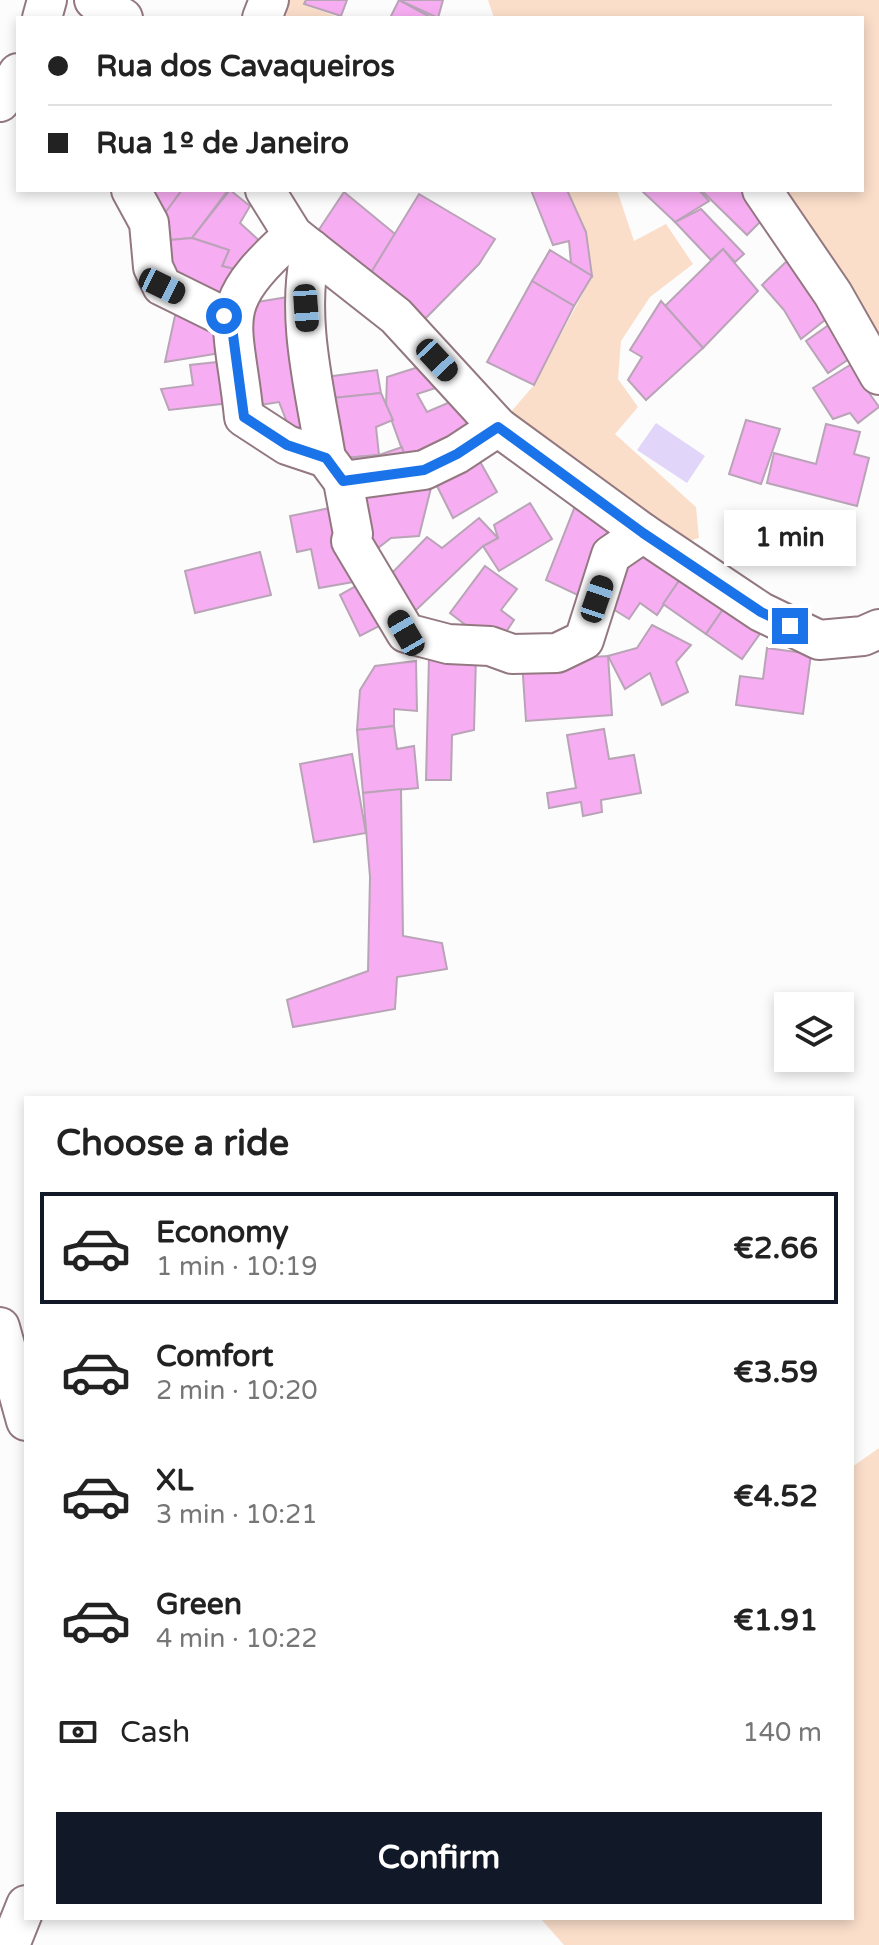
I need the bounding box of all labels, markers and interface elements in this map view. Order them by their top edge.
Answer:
text: Rua dos Cavaqueiros [96,48,395,85]
text: Rua 1º de Janeiro [96,125,349,162]
car [135,265,189,307]
car [292,283,320,333]
route start [206,298,242,334]
car [412,334,462,386]
callout: 1 min [724,510,856,566]
text: 1 min [755,522,825,553]
car [578,572,616,626]
car [384,606,428,660]
route end [772,608,808,644]
map controls [774,992,854,1072]
button: layers [774,992,854,1072]
text: Choose a ride [56,1122,289,1165]
icon: car [60,1212,132,1284]
text: Economy [156,1214,289,1251]
text: €2.66 [733,1230,818,1267]
text: 1 min · 10:19 [156,1251,318,1282]
icon: car [60,1336,132,1408]
text: Comfort [156,1338,274,1375]
text: €3.59 [733,1354,818,1391]
text: 2 min · 10:20 [156,1375,318,1406]
icon: car [60,1460,132,1532]
text: XL [156,1462,193,1499]
text: €4.52 [733,1478,818,1515]
text: 3 min · 10:21 [156,1499,318,1530]
icon: car [60,1584,132,1656]
text: Green [156,1586,242,1623]
text: €1.91 [733,1602,818,1639]
text: 4 min · 10:22 [156,1623,318,1654]
icon: cash [56,1710,100,1754]
text: Cash [120,1714,190,1751]
text: 140 m [742,1717,822,1748]
button: Confirm [56,1812,822,1904]

